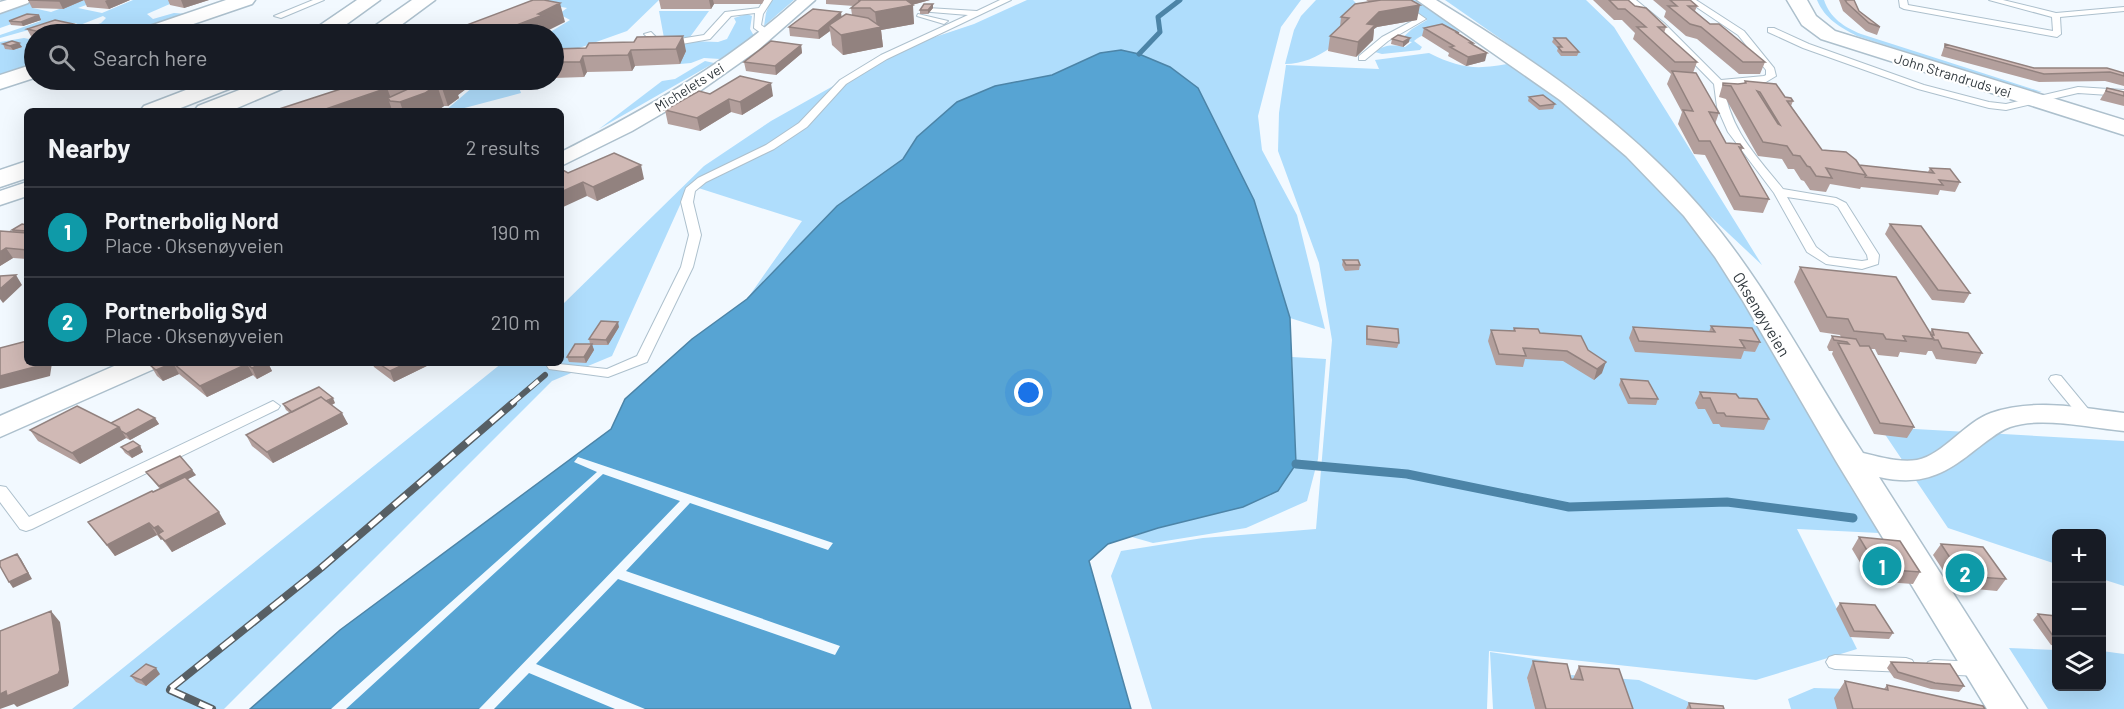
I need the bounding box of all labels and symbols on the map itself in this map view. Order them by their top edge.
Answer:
street label: John Strandruds vei [1892,49,2014,101]
street label: Michelets vei [651,59,727,115]
street label: Oksenøyveien [1729,268,1795,360]
your location [1014,378,1043,407]
pin: 1 [1862,544,1902,588]
pin: 2 [1946,550,1984,596]

